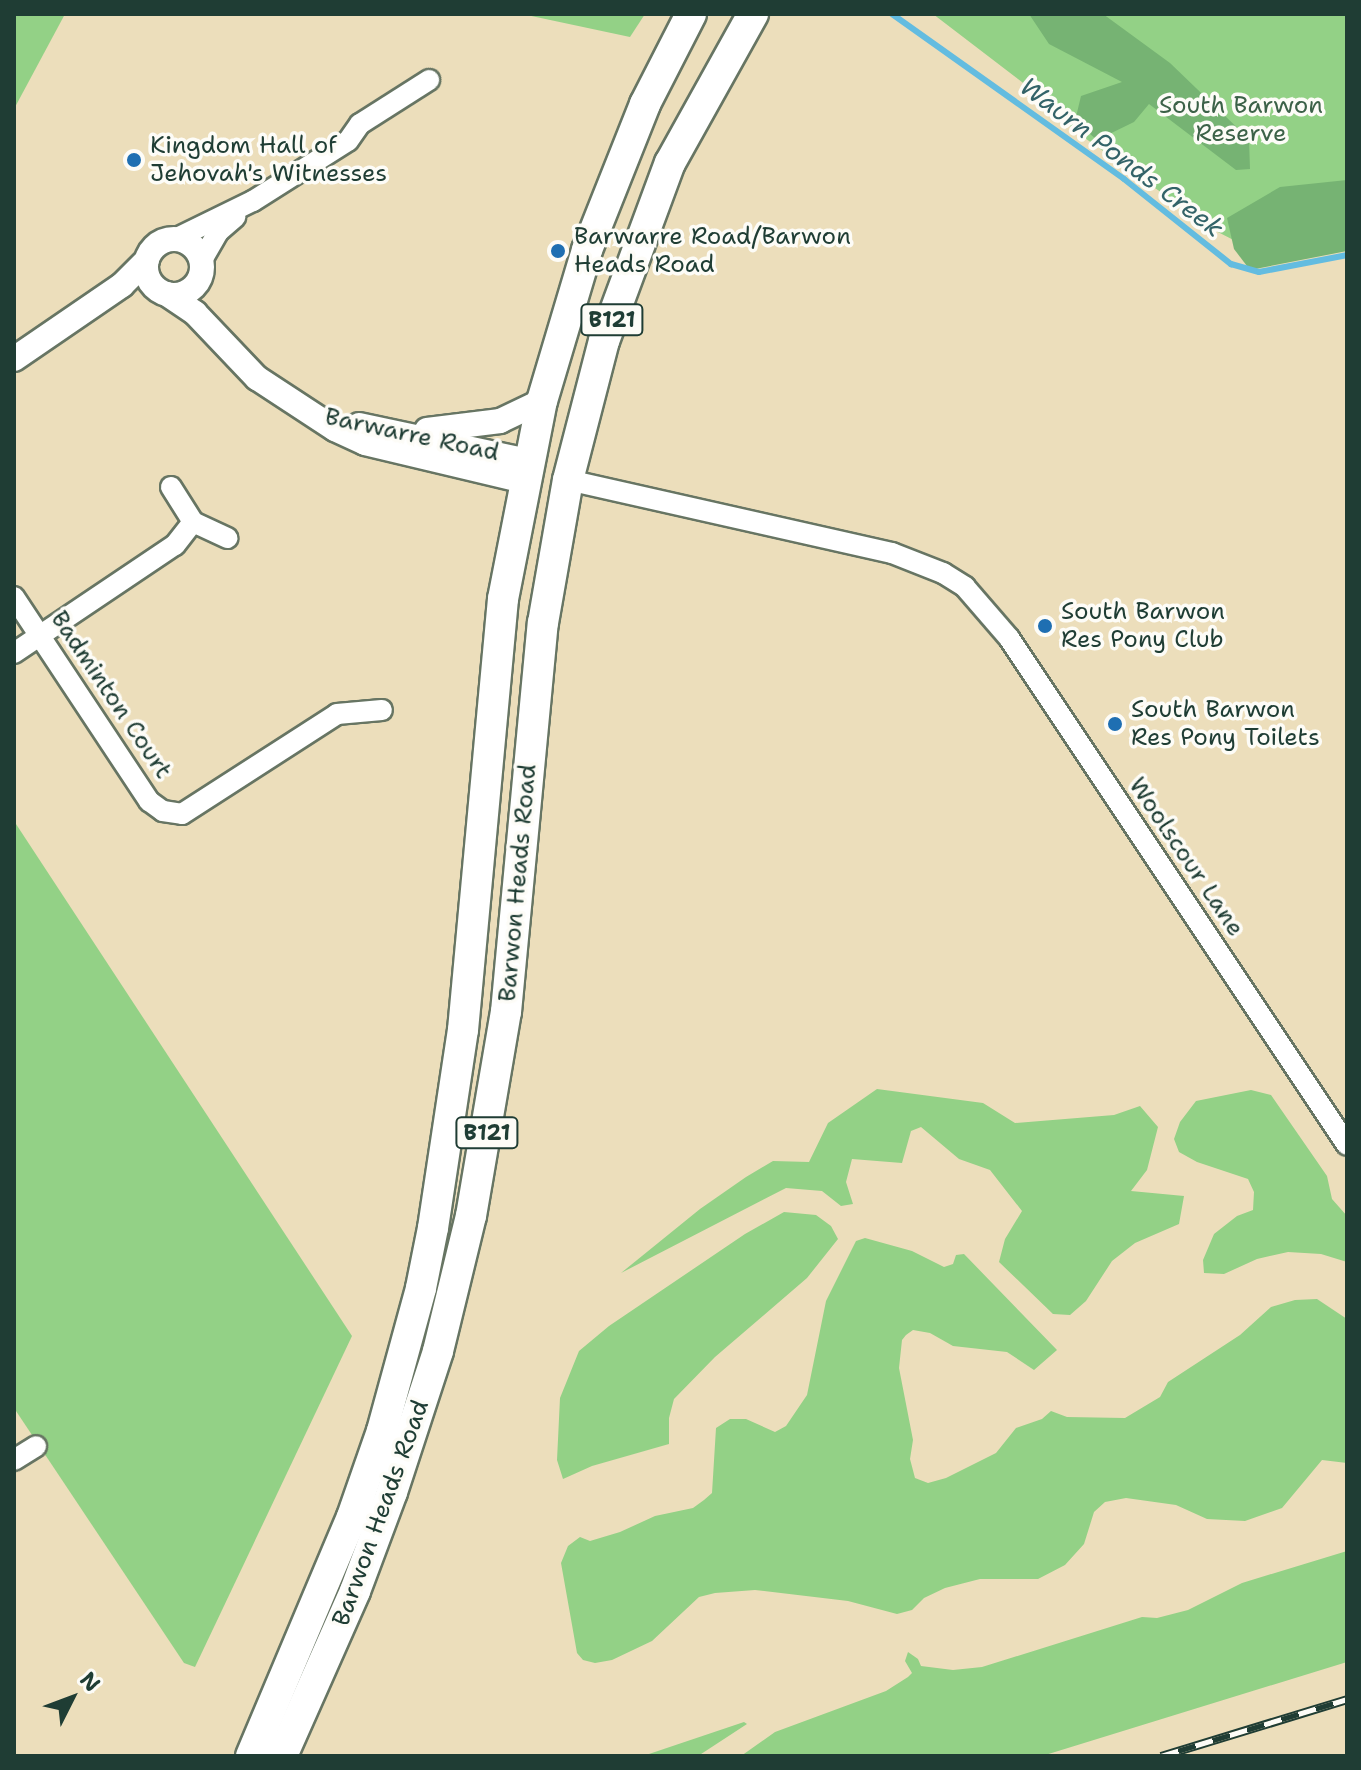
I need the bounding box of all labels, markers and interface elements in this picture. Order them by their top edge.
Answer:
water label: Waurn Ponds Creek [1014,70,1230,244]
park label: South Barwon Reserve [1159,92,1323,148]
place label: Kingdom Hall of Jehovah's Witnesses [150,132,387,188]
marker: Kingdom Hall of Jehovah's Witnesses [125,151,143,169]
place label: Barwarre Road/Barwon Heads Road [574,223,851,279]
marker: Barwarre Road/Barwon Heads Road [549,242,567,260]
road number: B121 [580,302,644,338]
street label: Barwarre Road [322,402,502,468]
place label: South Barwon Res Pony Club [1061,598,1225,654]
street label: Badminton Court [44,606,178,784]
marker: South Barwon Res Pony Club [1036,617,1054,635]
place label: South Barwon Res Pony Toilets [1131,696,1320,752]
marker: South Barwon Res Pony Toilets [1106,715,1124,733]
street label: Barwon Heads Road [493,763,543,1003]
street label: Woolscour Lane [1122,772,1250,942]
road number: B121 [455,1115,519,1151]
street label: Barwon Heads Road [327,1396,435,1630]
north arrow [32,1658,112,1738]
text: N [74,1665,107,1698]

